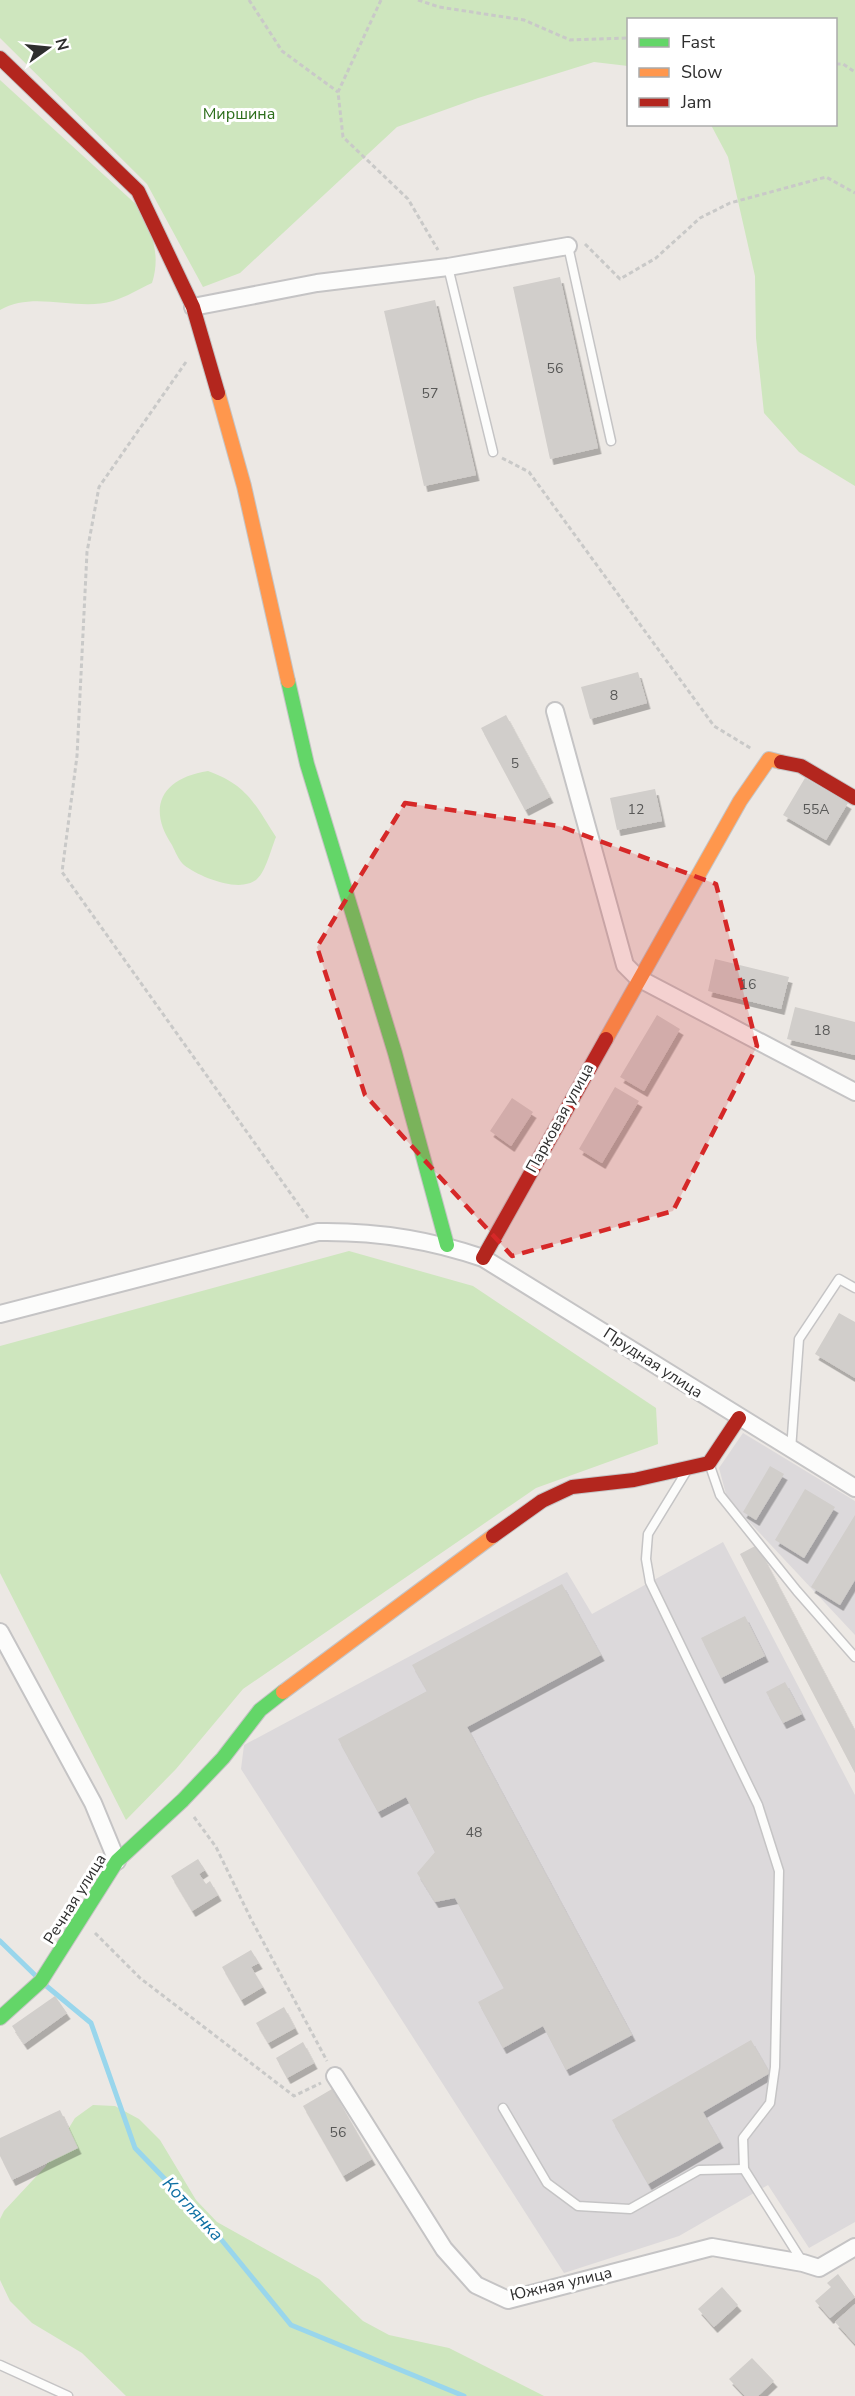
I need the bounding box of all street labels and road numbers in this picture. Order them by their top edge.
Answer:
street label: Парковая улица [521,1059,599,1177]
street label: Прудная улица [599,1323,707,1403]
street label: Речная улица [38,1850,112,1948]
street label: Южная улица [508,2262,614,2306]

